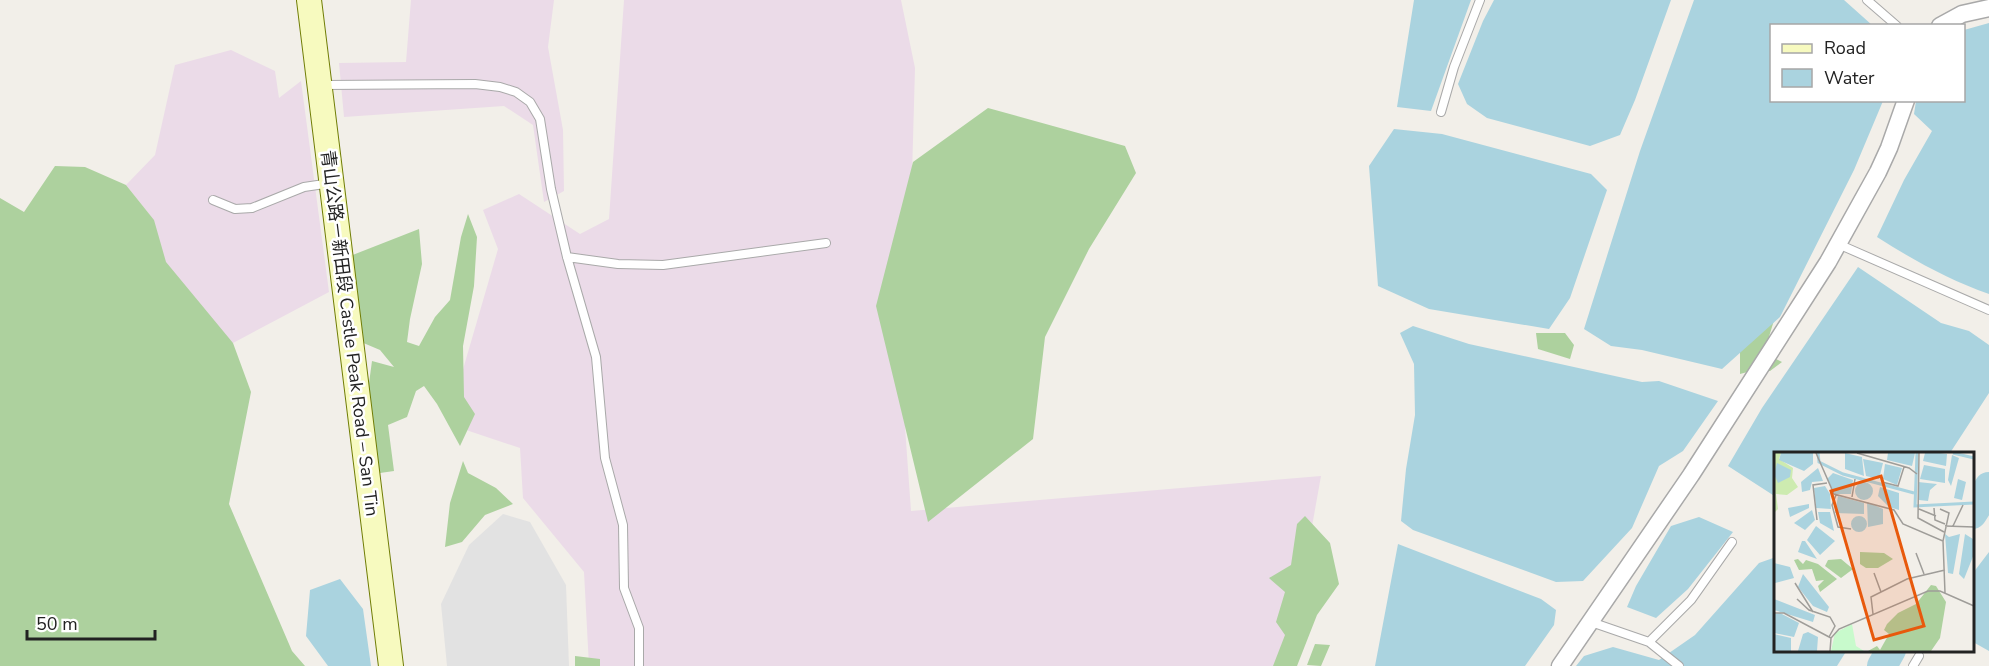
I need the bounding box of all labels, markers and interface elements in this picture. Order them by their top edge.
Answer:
legend [1770,24,1965,102]
text: Road [1824,36,1866,60]
text: Water [1824,66,1875,90]
street label: 青山公路－新田段 Castle Peak Road – San Tin [316,148,384,518]
inset map [1774,452,1974,651]
scale bar [27,603,154,641]
text: 50 m [36,612,78,636]

